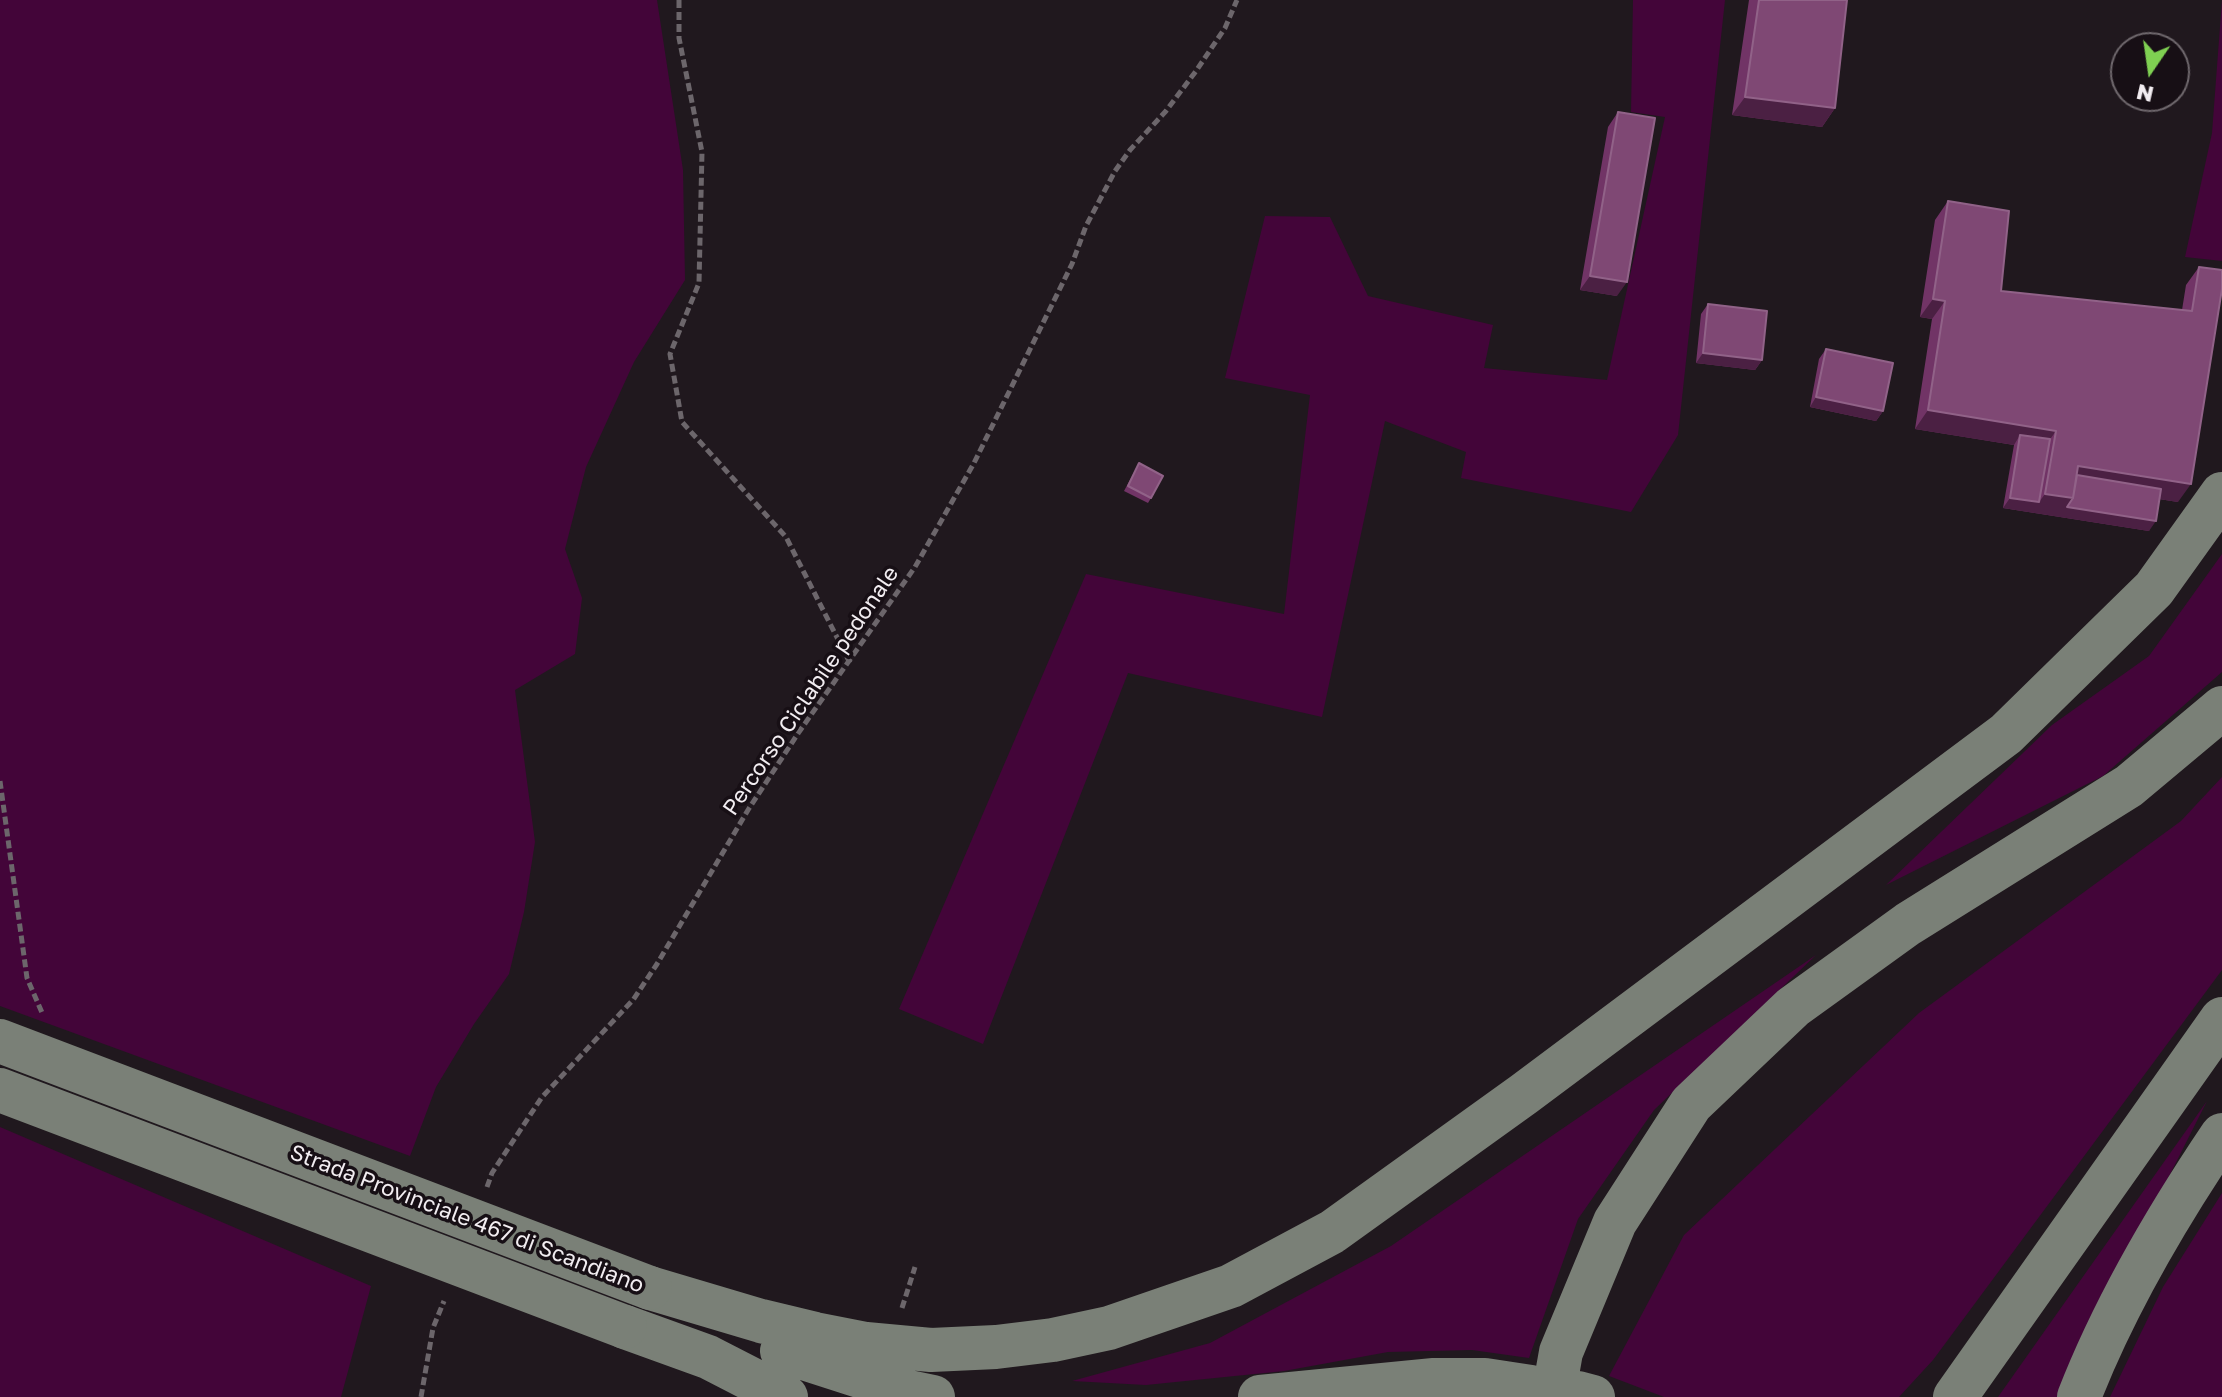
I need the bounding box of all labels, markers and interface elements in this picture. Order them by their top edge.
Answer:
north arrow [2110,32,2190,112]
text: N [2134,79,2156,109]
street label: Percorso Ciclabile pedonale [718,561,904,821]
street label: Strada Provinciale 467 di Scandiano [286,1139,648,1299]

